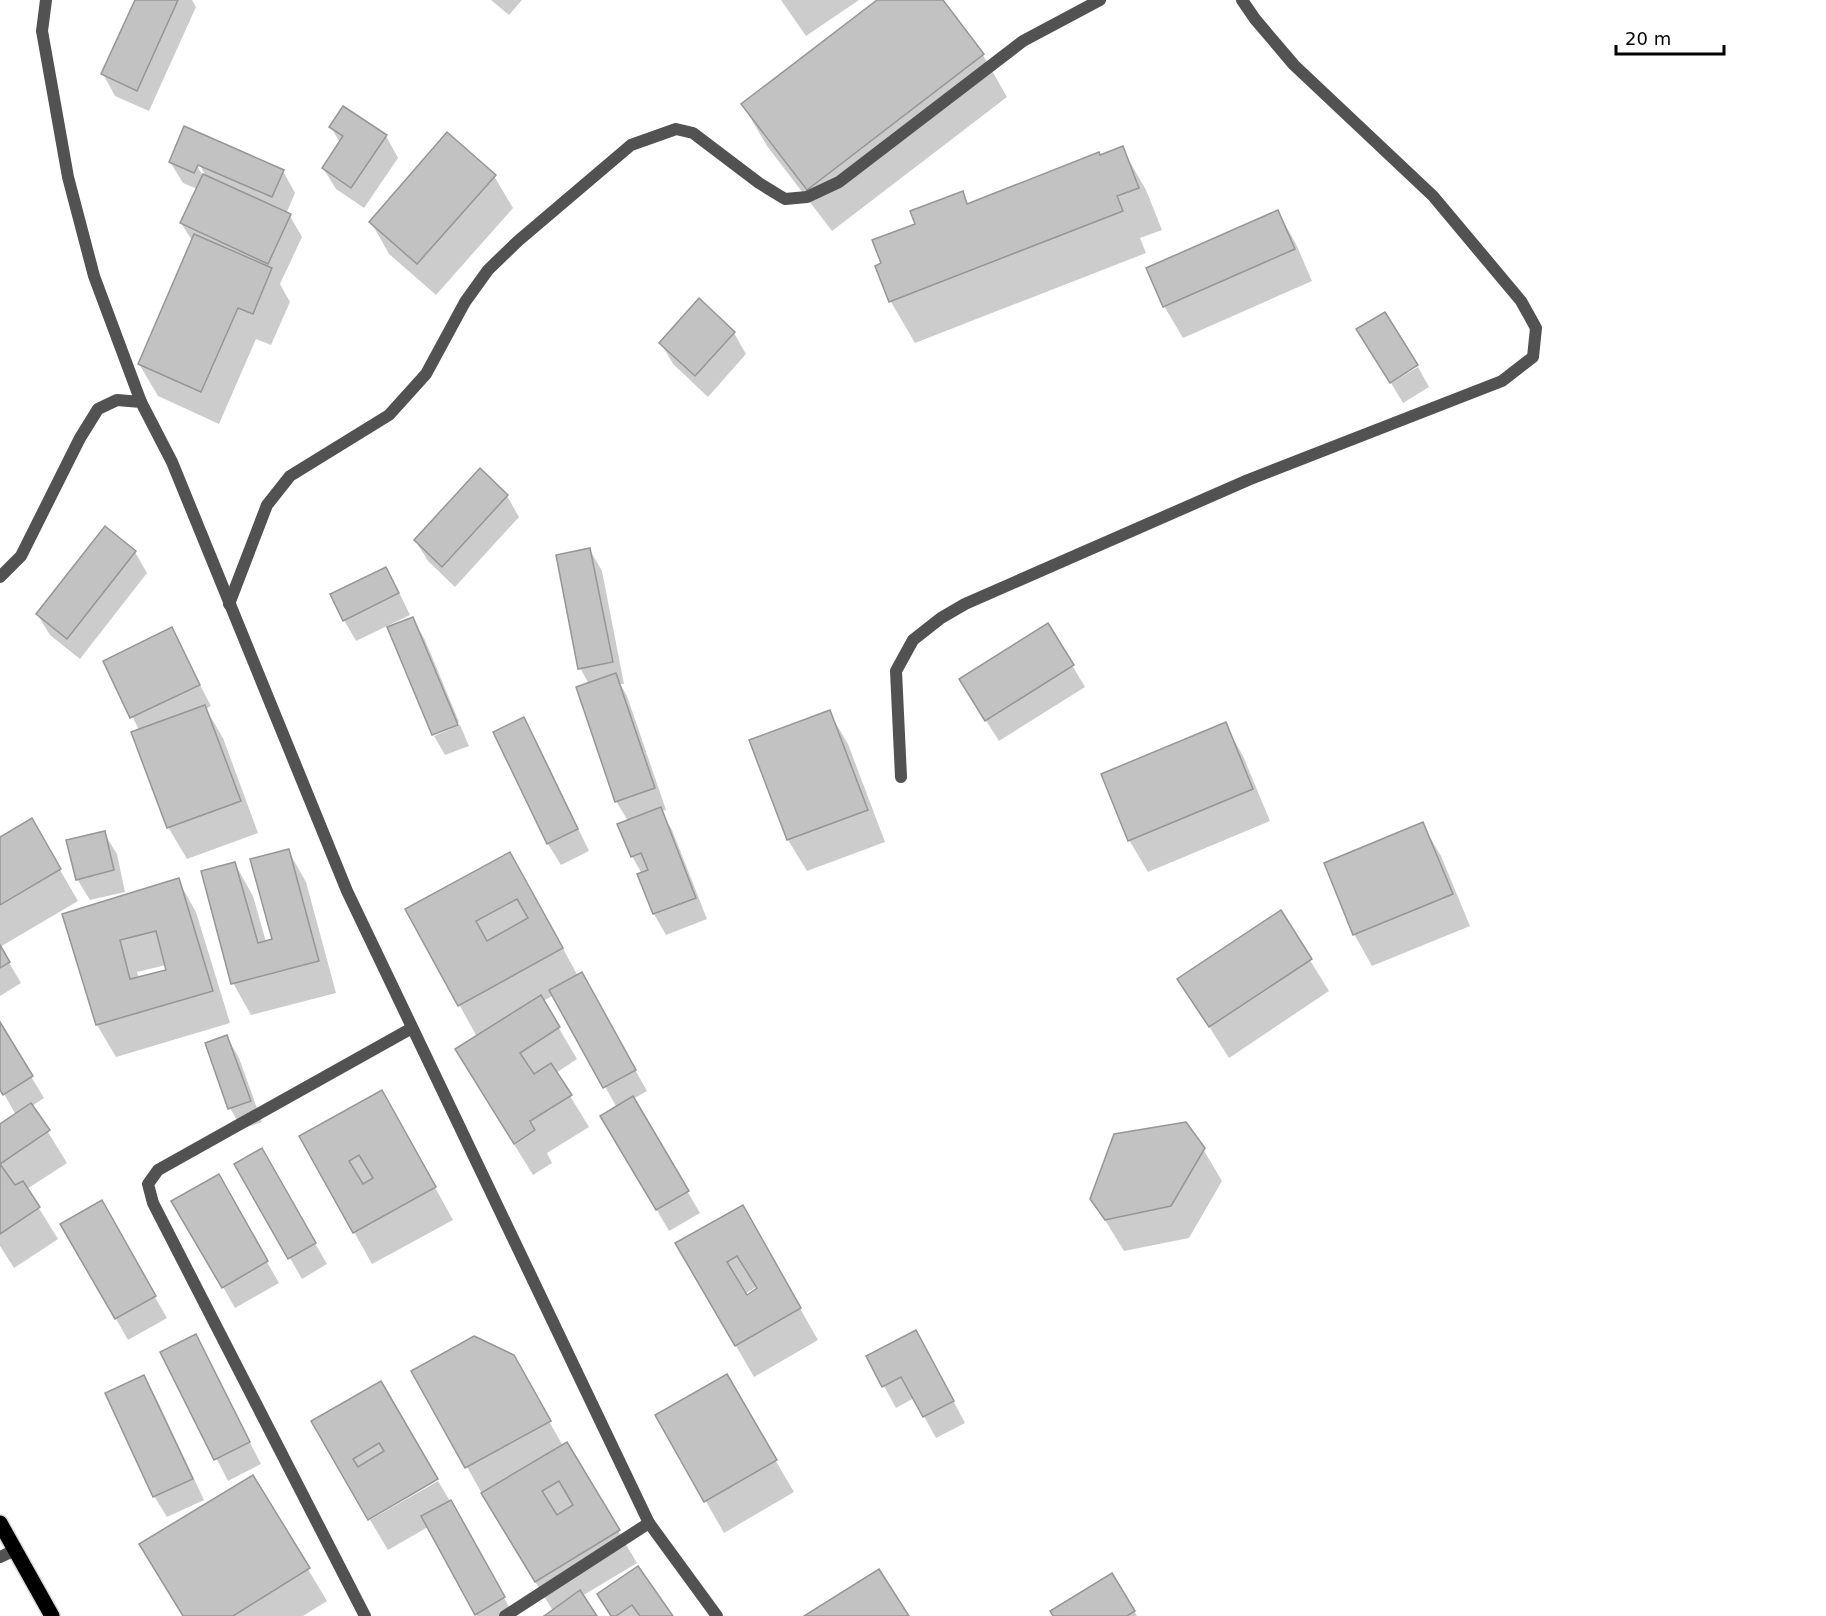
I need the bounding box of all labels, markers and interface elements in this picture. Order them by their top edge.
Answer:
scale bar [1616,18,1724,56]
text: 20 m [1625,28,1671,49]

